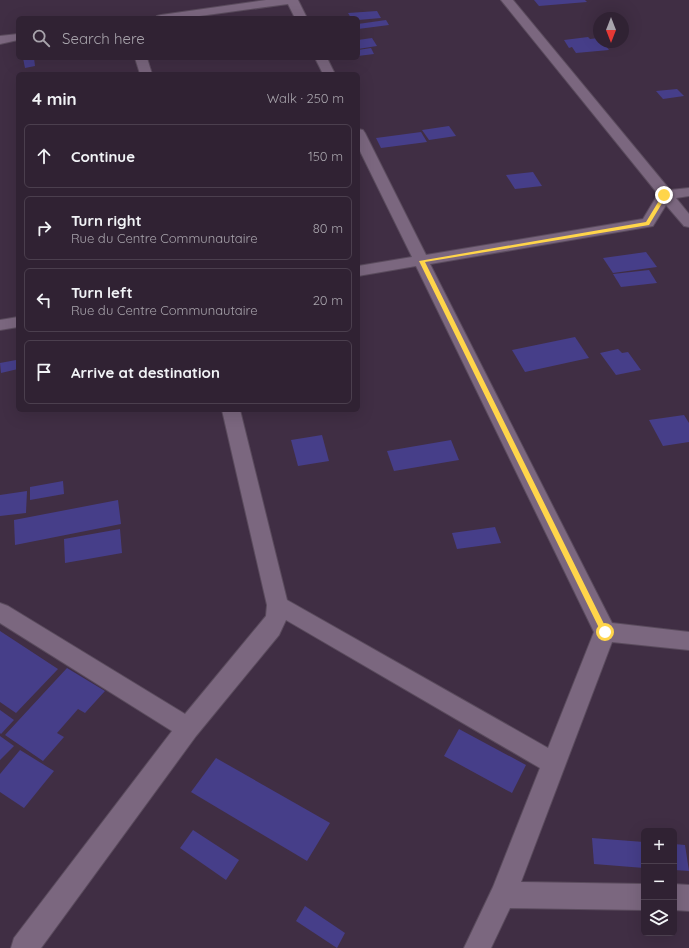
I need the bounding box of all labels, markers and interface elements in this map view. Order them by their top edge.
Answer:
north arrow [593,12,629,48]
search box [16,16,360,60]
icon: search [30,27,52,49]
text: Search here [62,29,145,48]
text: 4 min [32,88,77,109]
text: Walk · 250 m [267,90,344,106]
icon: ahead [33,145,55,167]
text: Continue [71,147,135,166]
text: 150 m [308,148,343,164]
route end [655,186,673,204]
text: Turn right [71,211,142,230]
icon: right [33,217,55,239]
text: 80 m [313,220,343,236]
text: Rue du Centre Communautaire [71,230,258,246]
text: Turn left [71,283,133,302]
icon: left [33,289,55,311]
text: 20 m [313,292,343,308]
text: Rue du Centre Communautaire [71,302,258,318]
icon: arrive [33,361,55,383]
text: Arrive at destination [71,363,220,382]
route start [596,623,614,641]
map controls [641,828,677,936]
button: + [641,828,677,864]
button: − [641,864,677,900]
button: layers [641,900,677,936]

